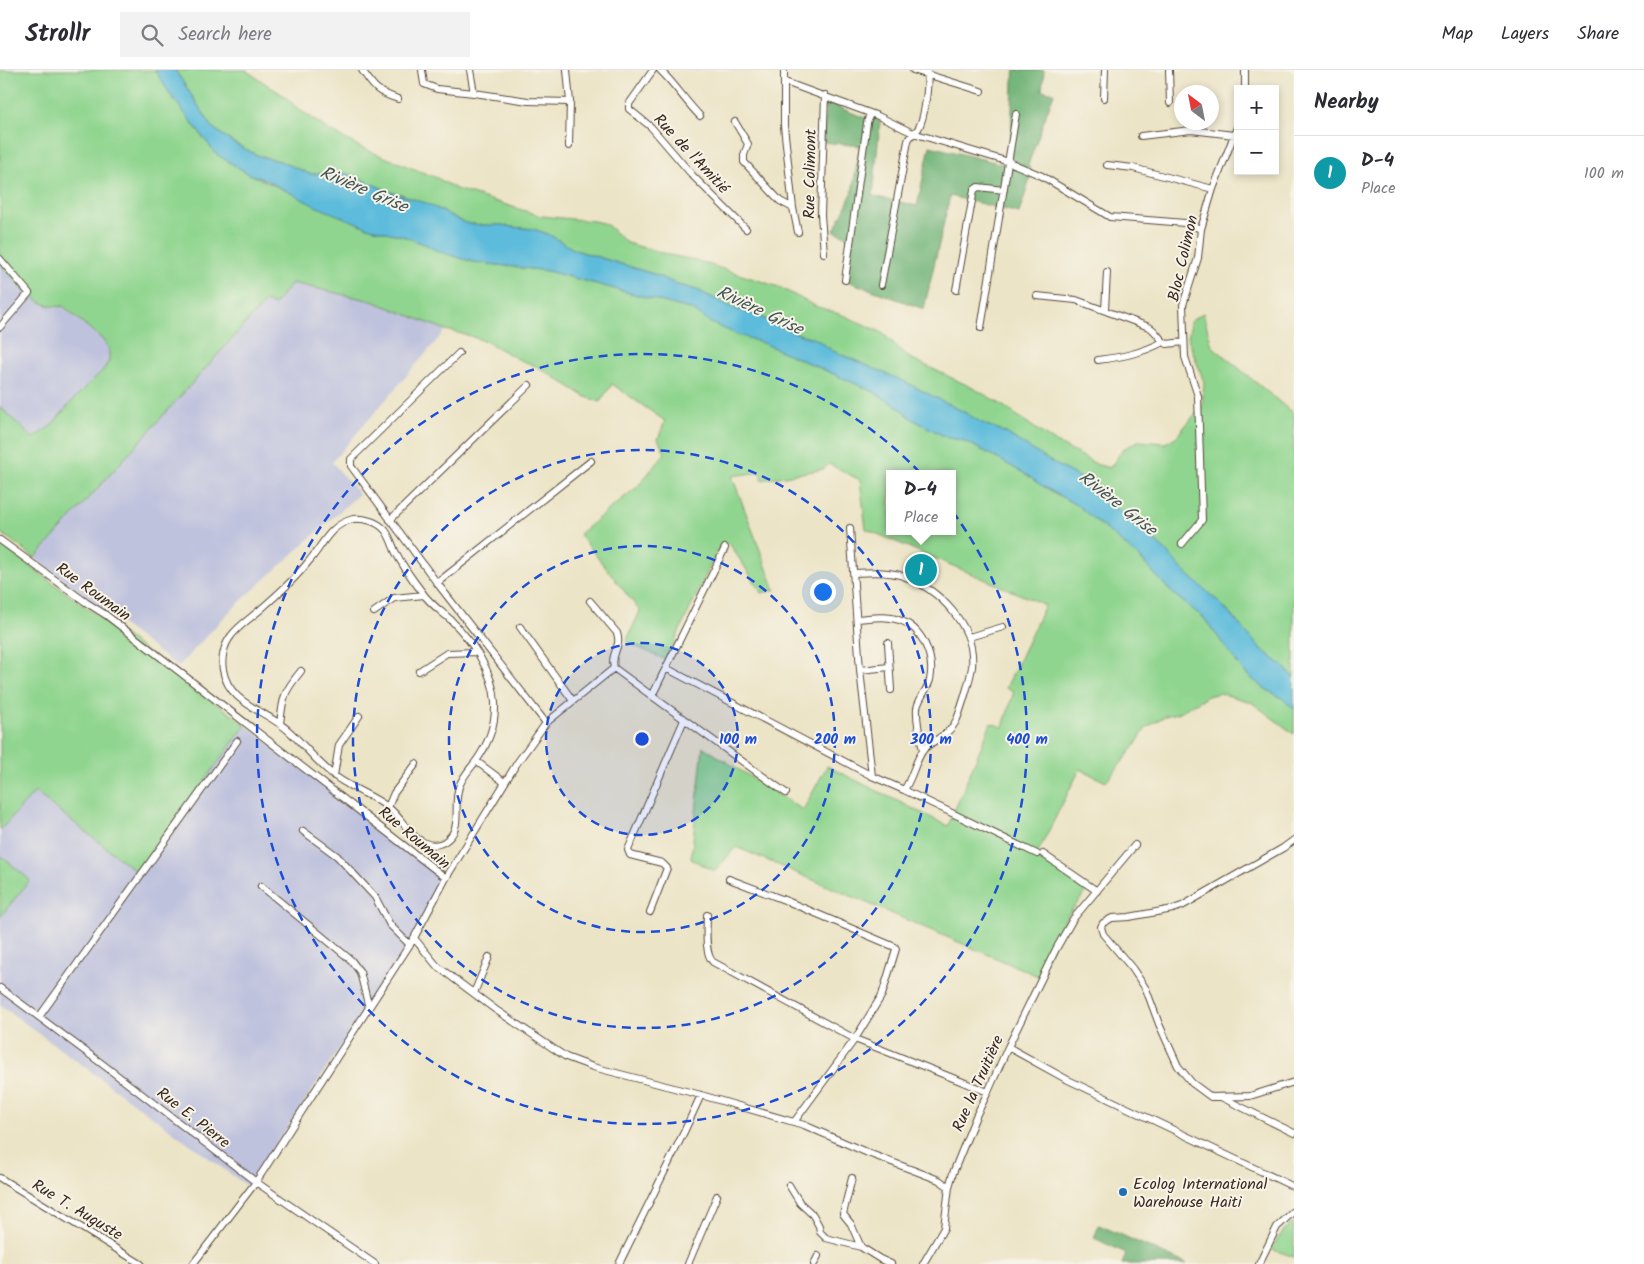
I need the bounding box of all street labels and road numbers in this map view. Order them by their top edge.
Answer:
street label: Rue de l'Amitié [647,108,735,200]
street label: Rue Colimont [797,128,824,219]
street label: Bloc Colimon [1161,213,1206,304]
street label: Rue Roumain [50,556,136,628]
street label: Rue Roumain [372,800,456,876]
street label: Rue la Truitière [946,1031,1011,1136]
street label: Rue E. Pierre [151,1081,235,1155]
street label: Rue T. Auguste [27,1173,128,1247]

